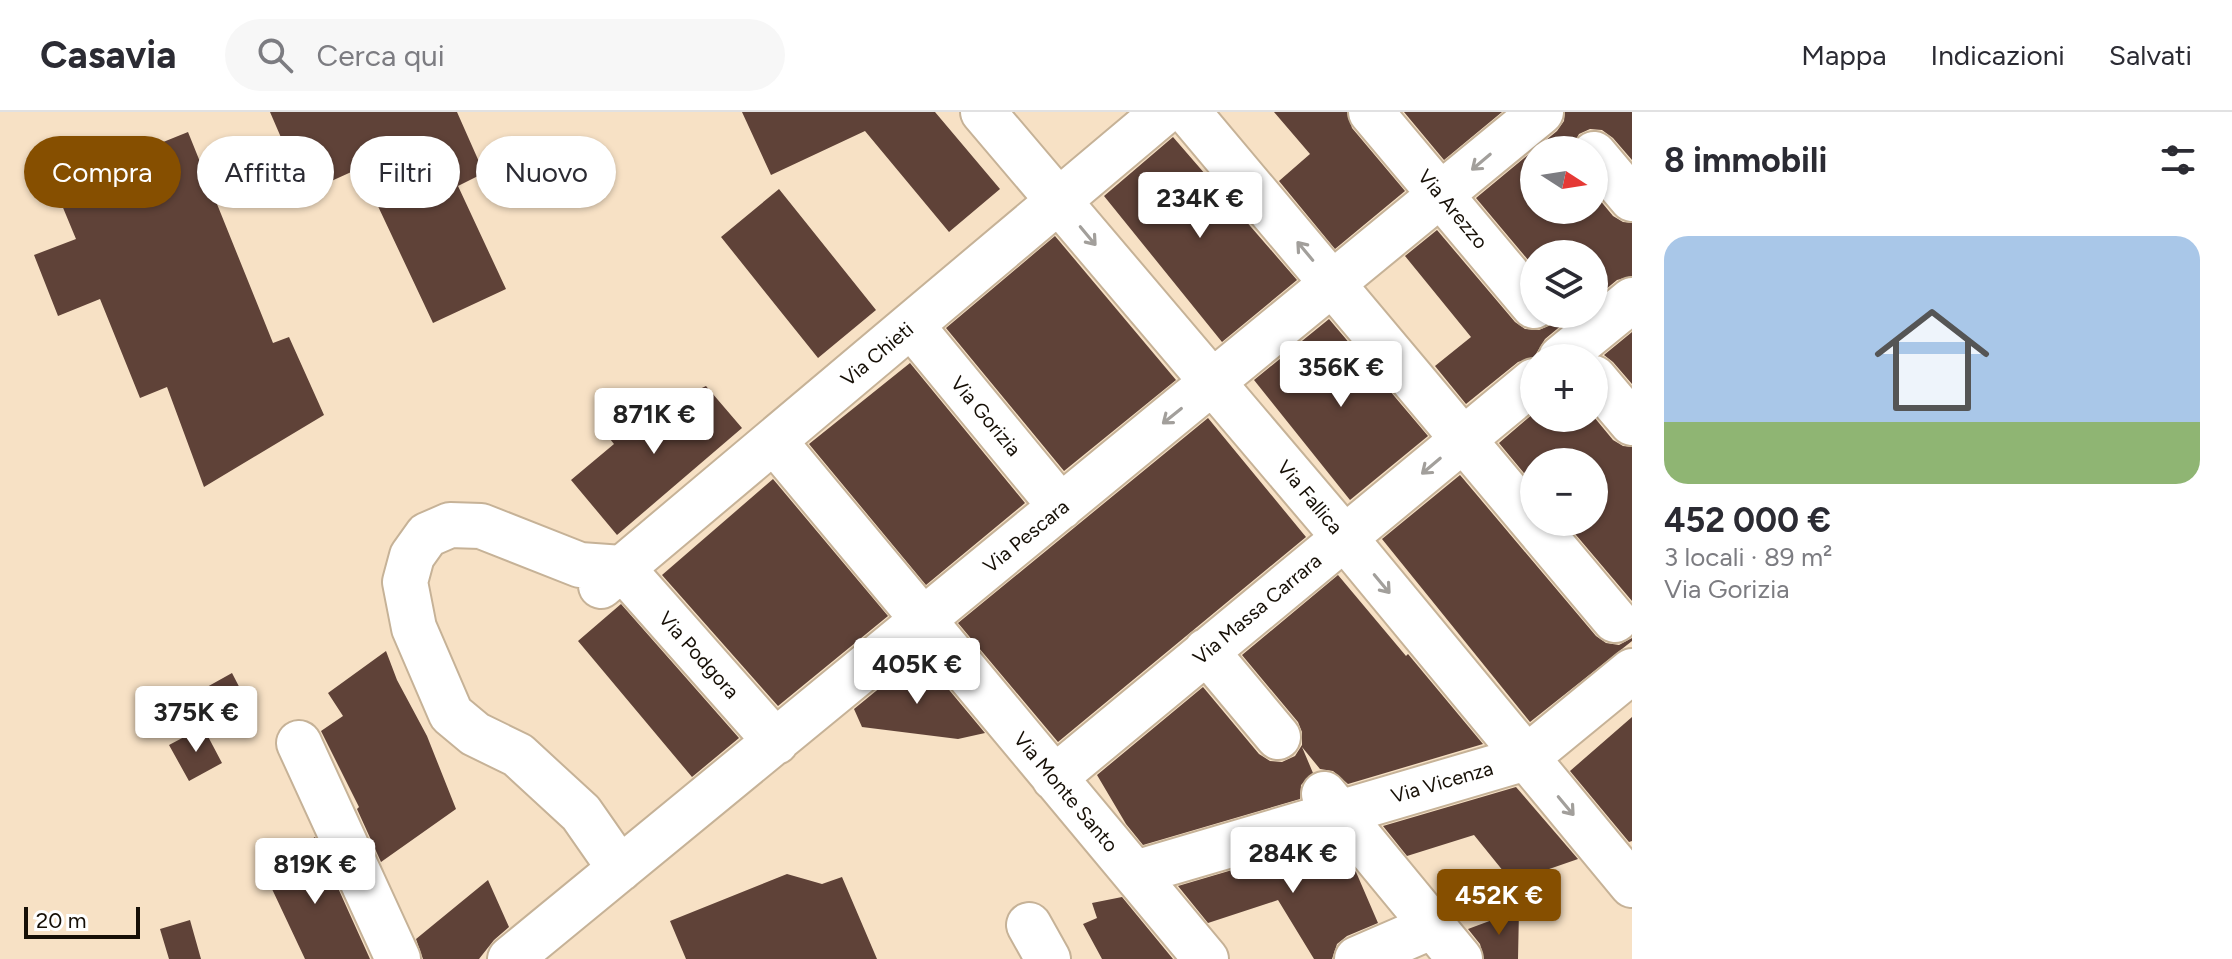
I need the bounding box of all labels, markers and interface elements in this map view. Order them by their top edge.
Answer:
search box [225,19,785,91]
text: Casavia [40,32,177,78]
icon: search [253,33,297,77]
text: Cerca qui [317,37,445,74]
text: Mappa [1801,38,1887,72]
text: Indicazioni [1931,38,2065,72]
text: Salvati [2109,38,2192,72]
chip: Compra [24,136,181,208]
chip: Affitta [197,136,334,208]
chip: Filtri [350,136,460,208]
chip: Nuovo [476,136,616,208]
north arrow [1520,136,1608,224]
map controls [1520,136,1608,536]
icon: filters [2156,138,2200,182]
text: 8 immobili [1664,140,1827,181]
one-way arrow [1471,153,1492,171]
street label: Via Arezzo [1413,164,1493,254]
pin: 234K € [1135,172,1265,240]
text: 234K € [1156,182,1244,214]
one-way arrow [1079,225,1097,245]
button: layers [1520,240,1608,328]
one-way arrow [1296,241,1314,262]
icon: home [1860,288,2004,432]
street label: Via Chieti [836,317,918,391]
pin: 356K € [1276,341,1406,409]
button: + [1520,344,1608,432]
text: 356K € [1298,351,1384,383]
street label: Via Gorizia [946,371,1026,461]
pin: 871K € [589,388,719,456]
text: 871K € [613,398,695,430]
one-way arrow [1162,407,1183,425]
button: − [1520,448,1608,536]
street label: Via Fallica [1272,455,1348,539]
one-way arrow [1421,457,1442,475]
street label: Via Pescara [978,494,1074,578]
text: 452 000 € [1664,500,1831,541]
text: 3 locali · 89 m² [1664,541,1833,573]
street label: Via Massa Carrara [1188,548,1326,670]
one-way arrow [1374,573,1391,594]
text: Via Gorizia [1664,573,1789,605]
street label: Via Podgora [654,607,744,703]
pin: 405K € [852,638,982,706]
text: 405K € [872,648,962,680]
pin: 375K € [131,686,261,754]
text: 375K € [153,696,239,728]
street label: Via Monte Santo [1009,727,1123,857]
street label: Via Vicenza [1388,756,1496,808]
one-way arrow [1557,795,1575,815]
pin: 284K € [1228,827,1358,895]
text: 284K € [1249,837,1338,869]
pin: 819K € [250,838,380,906]
text: 819K € [273,848,357,880]
pin: 452K € [1434,869,1564,937]
text: 452K € [1455,879,1543,911]
scale bar [24,903,140,939]
text: 20 m [36,907,87,934]

